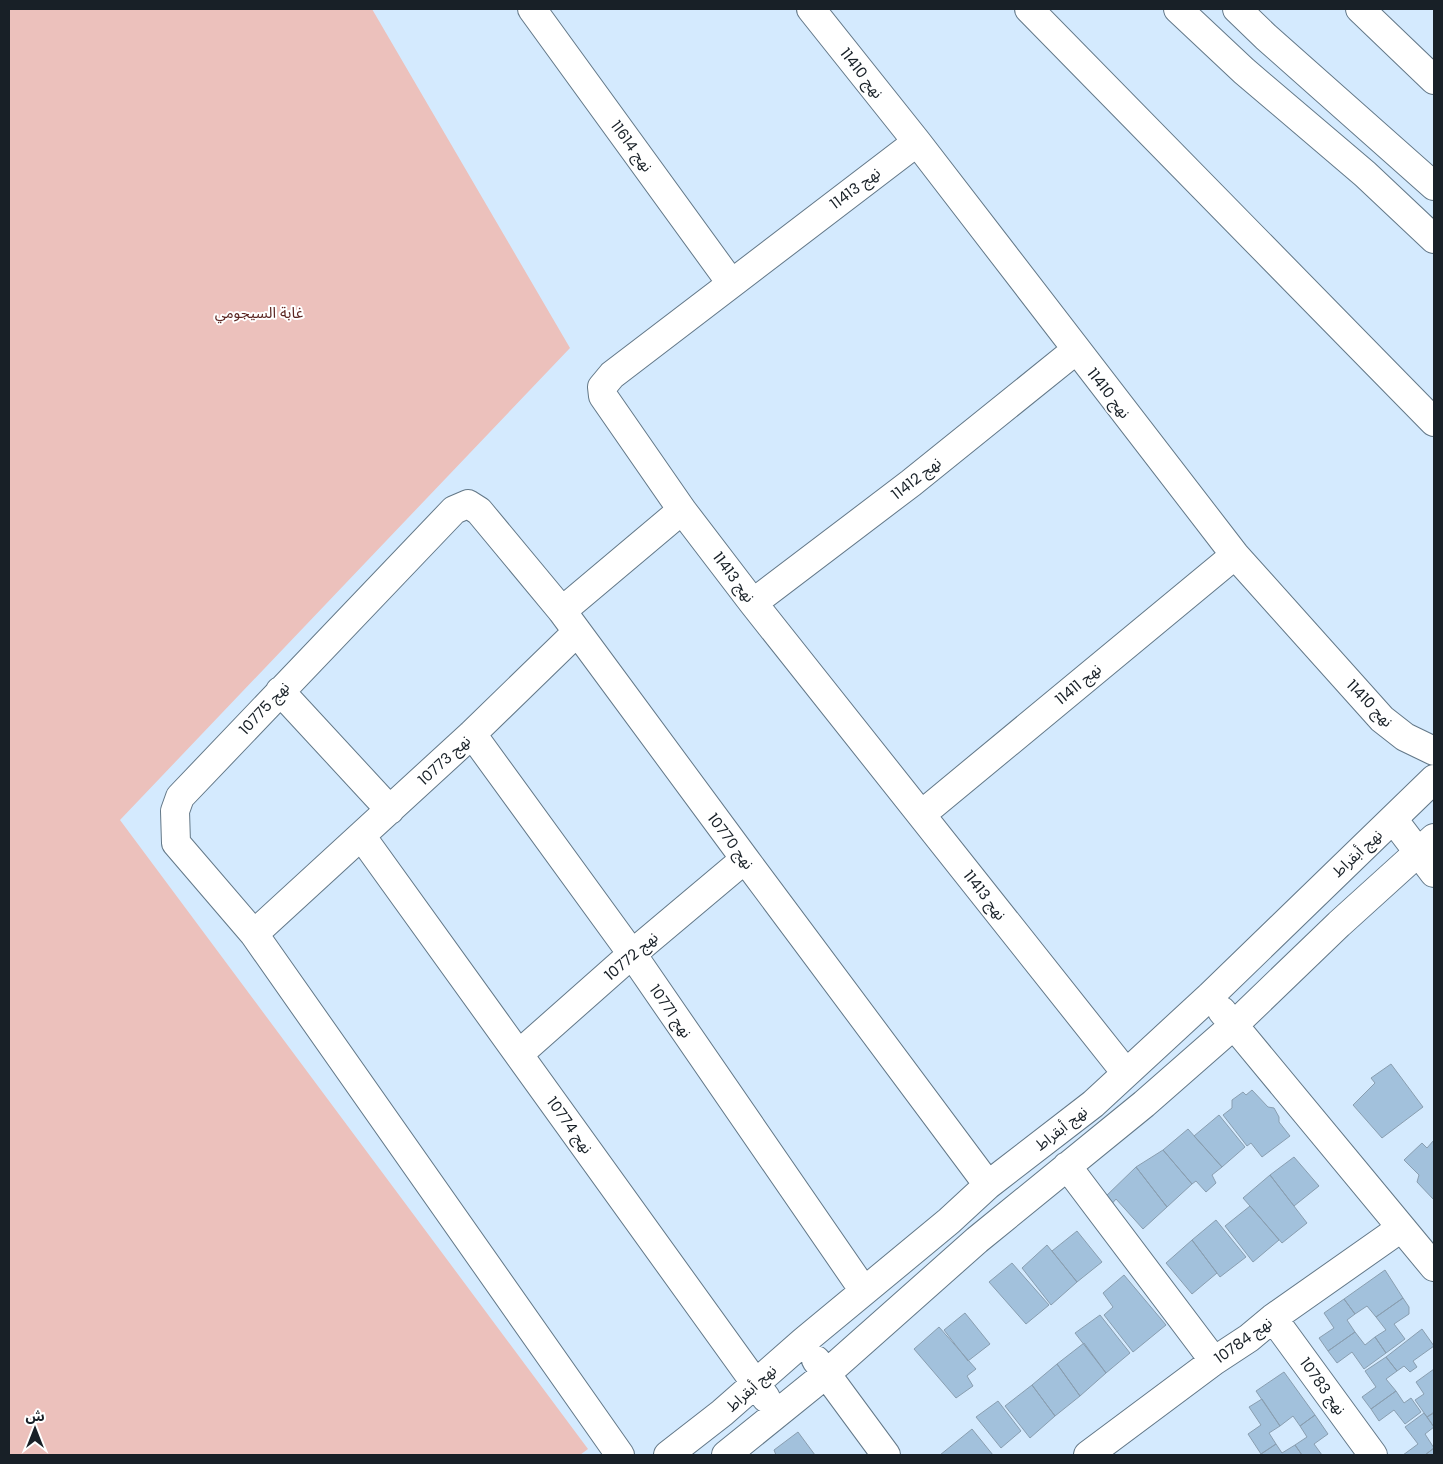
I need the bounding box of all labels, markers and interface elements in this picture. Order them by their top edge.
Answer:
street label: نهج 11410 [834,43,888,104]
street label: نهج 11614 [605,116,658,177]
street label: نهج 11413 [825,162,886,215]
park label: غابة السيجومي [215,302,304,324]
street label: نهج 11410 [1081,363,1135,424]
street label: نهج 11412 [887,452,946,506]
street label: نهج 11413 [707,547,760,608]
street label: نهج 11411 [1051,659,1107,711]
street label: نهج 11410 [1341,675,1398,733]
street label: نهج 10775 [234,677,295,740]
street label: نهج 10773 [413,730,476,791]
street label: نهج 10770 [701,809,759,875]
street label: نهج أبقراط [1327,824,1388,883]
street label: نهج 11413 [957,866,1011,926]
street label: نهج 10772 [600,927,664,987]
street label: نهج 10771 [643,980,697,1043]
street label: نهج 10774 [541,1092,598,1159]
street label: نهج أبقراط [1030,1101,1093,1157]
street label: نهج 10784 [1210,1312,1277,1370]
street label: نهج 10783 [1293,1353,1351,1420]
street label: نهج أبقراط [721,1360,782,1418]
north arrow [10,1404,60,1454]
text: ش [25,1406,45,1426]

